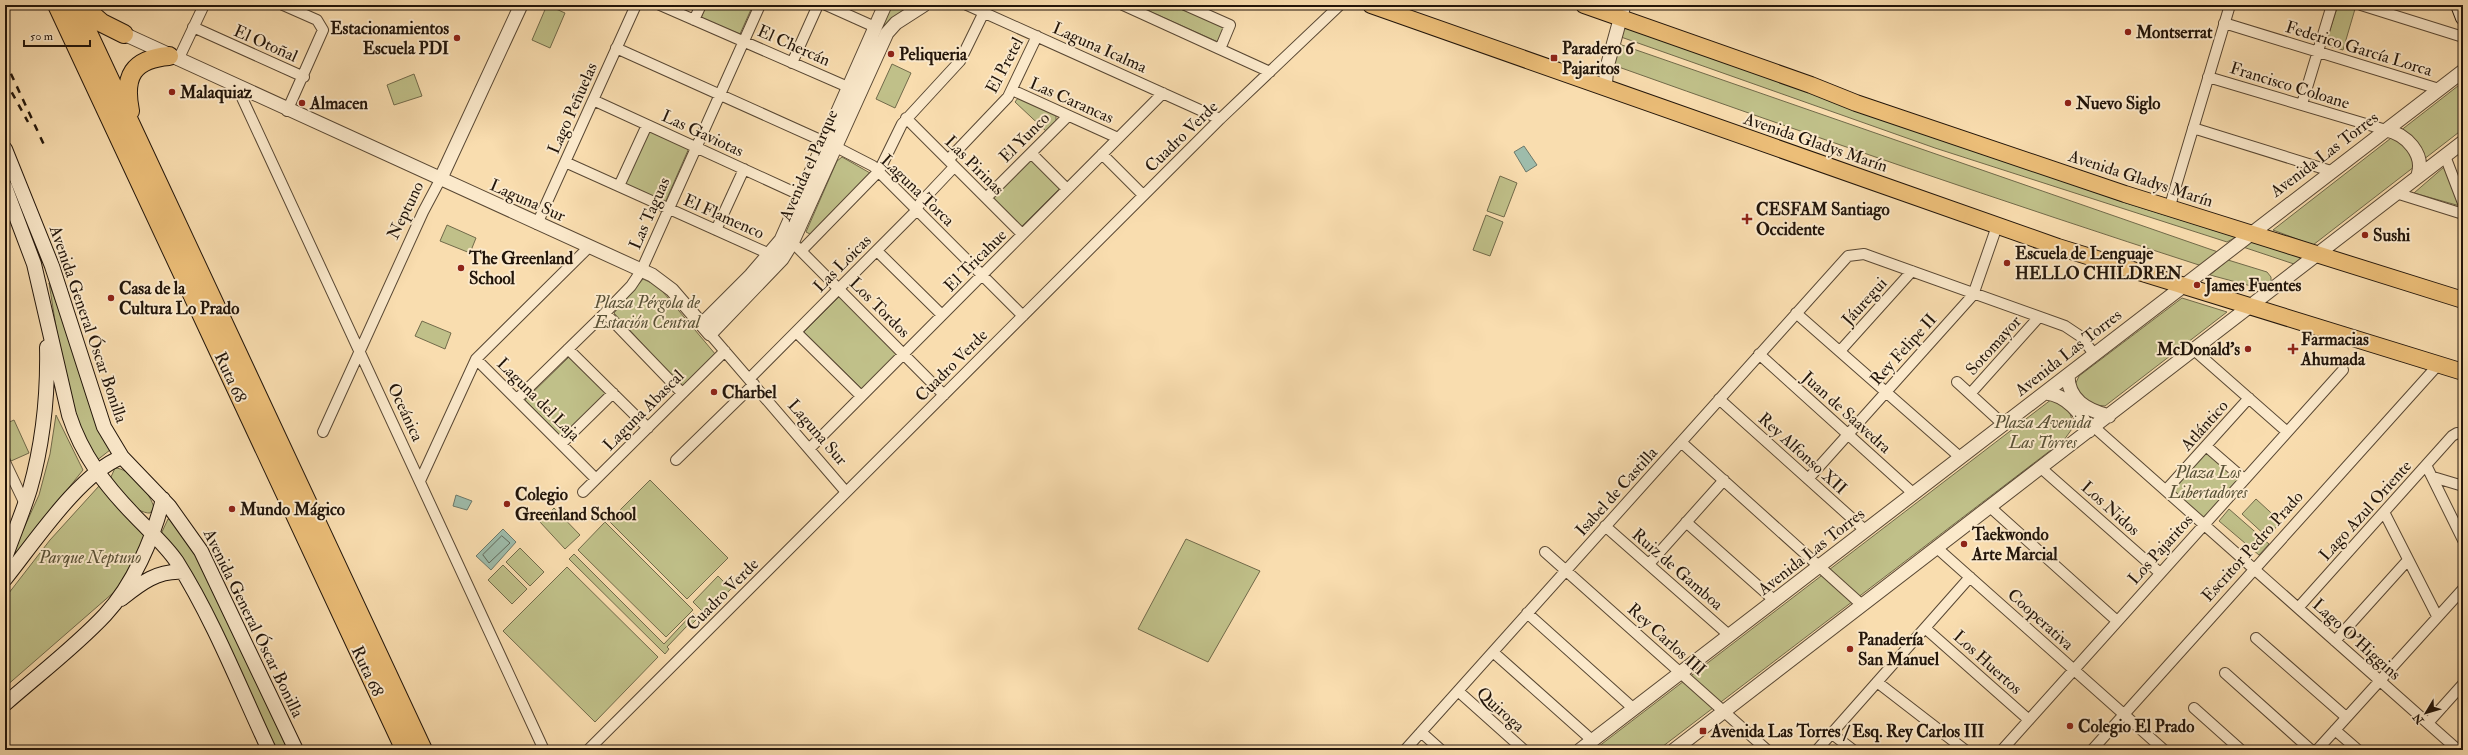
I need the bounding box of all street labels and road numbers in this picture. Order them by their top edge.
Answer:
street label: Federico García Lorca [2283,16,2436,81]
street label: Laguna Icalma [1049,17,1151,78]
street label: El Otoñal [231,20,302,67]
street label: El Chercán [754,20,834,71]
street label: El Pretel [981,33,1028,97]
street label: Francisco Coloane [2228,57,2352,114]
street label: Lago Peñuelas [543,59,602,157]
street label: Las Carancas [1027,73,1117,128]
street label: Cuadro Verde [1140,96,1222,177]
street label: Las Gaviotas [658,105,747,162]
street label: Avenida el Parque [774,106,842,225]
street label: Avenida Las Torres [2265,107,2383,202]
street label: El Yunco [995,108,1054,167]
street label: Avenida Gladys Marín [1740,108,1891,178]
street label: Las Pirinas [941,131,1009,200]
street label: Avenida Gladys Marín [2065,145,2216,213]
street label: Laguna Torca [876,150,960,231]
street label: Laguna Sur [487,174,569,227]
street label: Las Taguas [624,174,675,252]
street label: Neptuno [382,178,429,243]
street label: El Flamenco [680,189,767,244]
street label: Avenida General Óscar Bonilla [45,222,133,426]
street label: El Tricahue [940,225,1011,296]
street label: Las Loicas [809,230,876,297]
street label: Los Tordos [845,273,914,342]
street label: Jáuregui [1837,273,1892,331]
street label: Avenida Las Torres [2010,304,2126,401]
street label: Rey Felipe II [1866,309,1942,390]
street label: Sotomayor [1961,311,2027,380]
street label: Cuadro Verde [911,325,992,406]
street label: Ruta 68 [210,349,251,406]
street label: Laguna del Laja [492,353,586,446]
street label: Laguna Abascal [598,365,689,455]
street label: Juan de Saavedra [1796,366,1896,459]
street label: Oceánica [383,380,429,446]
street label: Laguna Sur [783,395,852,470]
street label: Atlántico [2175,396,2233,456]
street label: Rey Alfonso XII [1753,408,1851,500]
street label: Isabel de Castilla [1571,442,1663,540]
street label: Lago Azul Oriente [2315,456,2416,565]
street label: Los Nidos [2077,477,2145,540]
street label: Escritor Pedro Prado [2197,487,2308,606]
street label: Avenida Las Torres [1753,503,1869,600]
street label: Los Pajaritos [2123,510,2198,589]
street label: Avenida General Óscar Bonilla [198,524,310,722]
street label: Ruiz de Gamboa [1628,524,1728,615]
street label: Cuadro Verde [682,554,763,635]
street label: Cooperativa [2002,584,2079,656]
street label: Lago O'Higgins [2308,594,2405,685]
street label: Rey Carlos III [1622,599,1710,681]
street label: Los Huertos [1949,626,2027,699]
street label: Ruta 68 [347,643,388,700]
street label: Quiroga [1472,682,1530,737]

